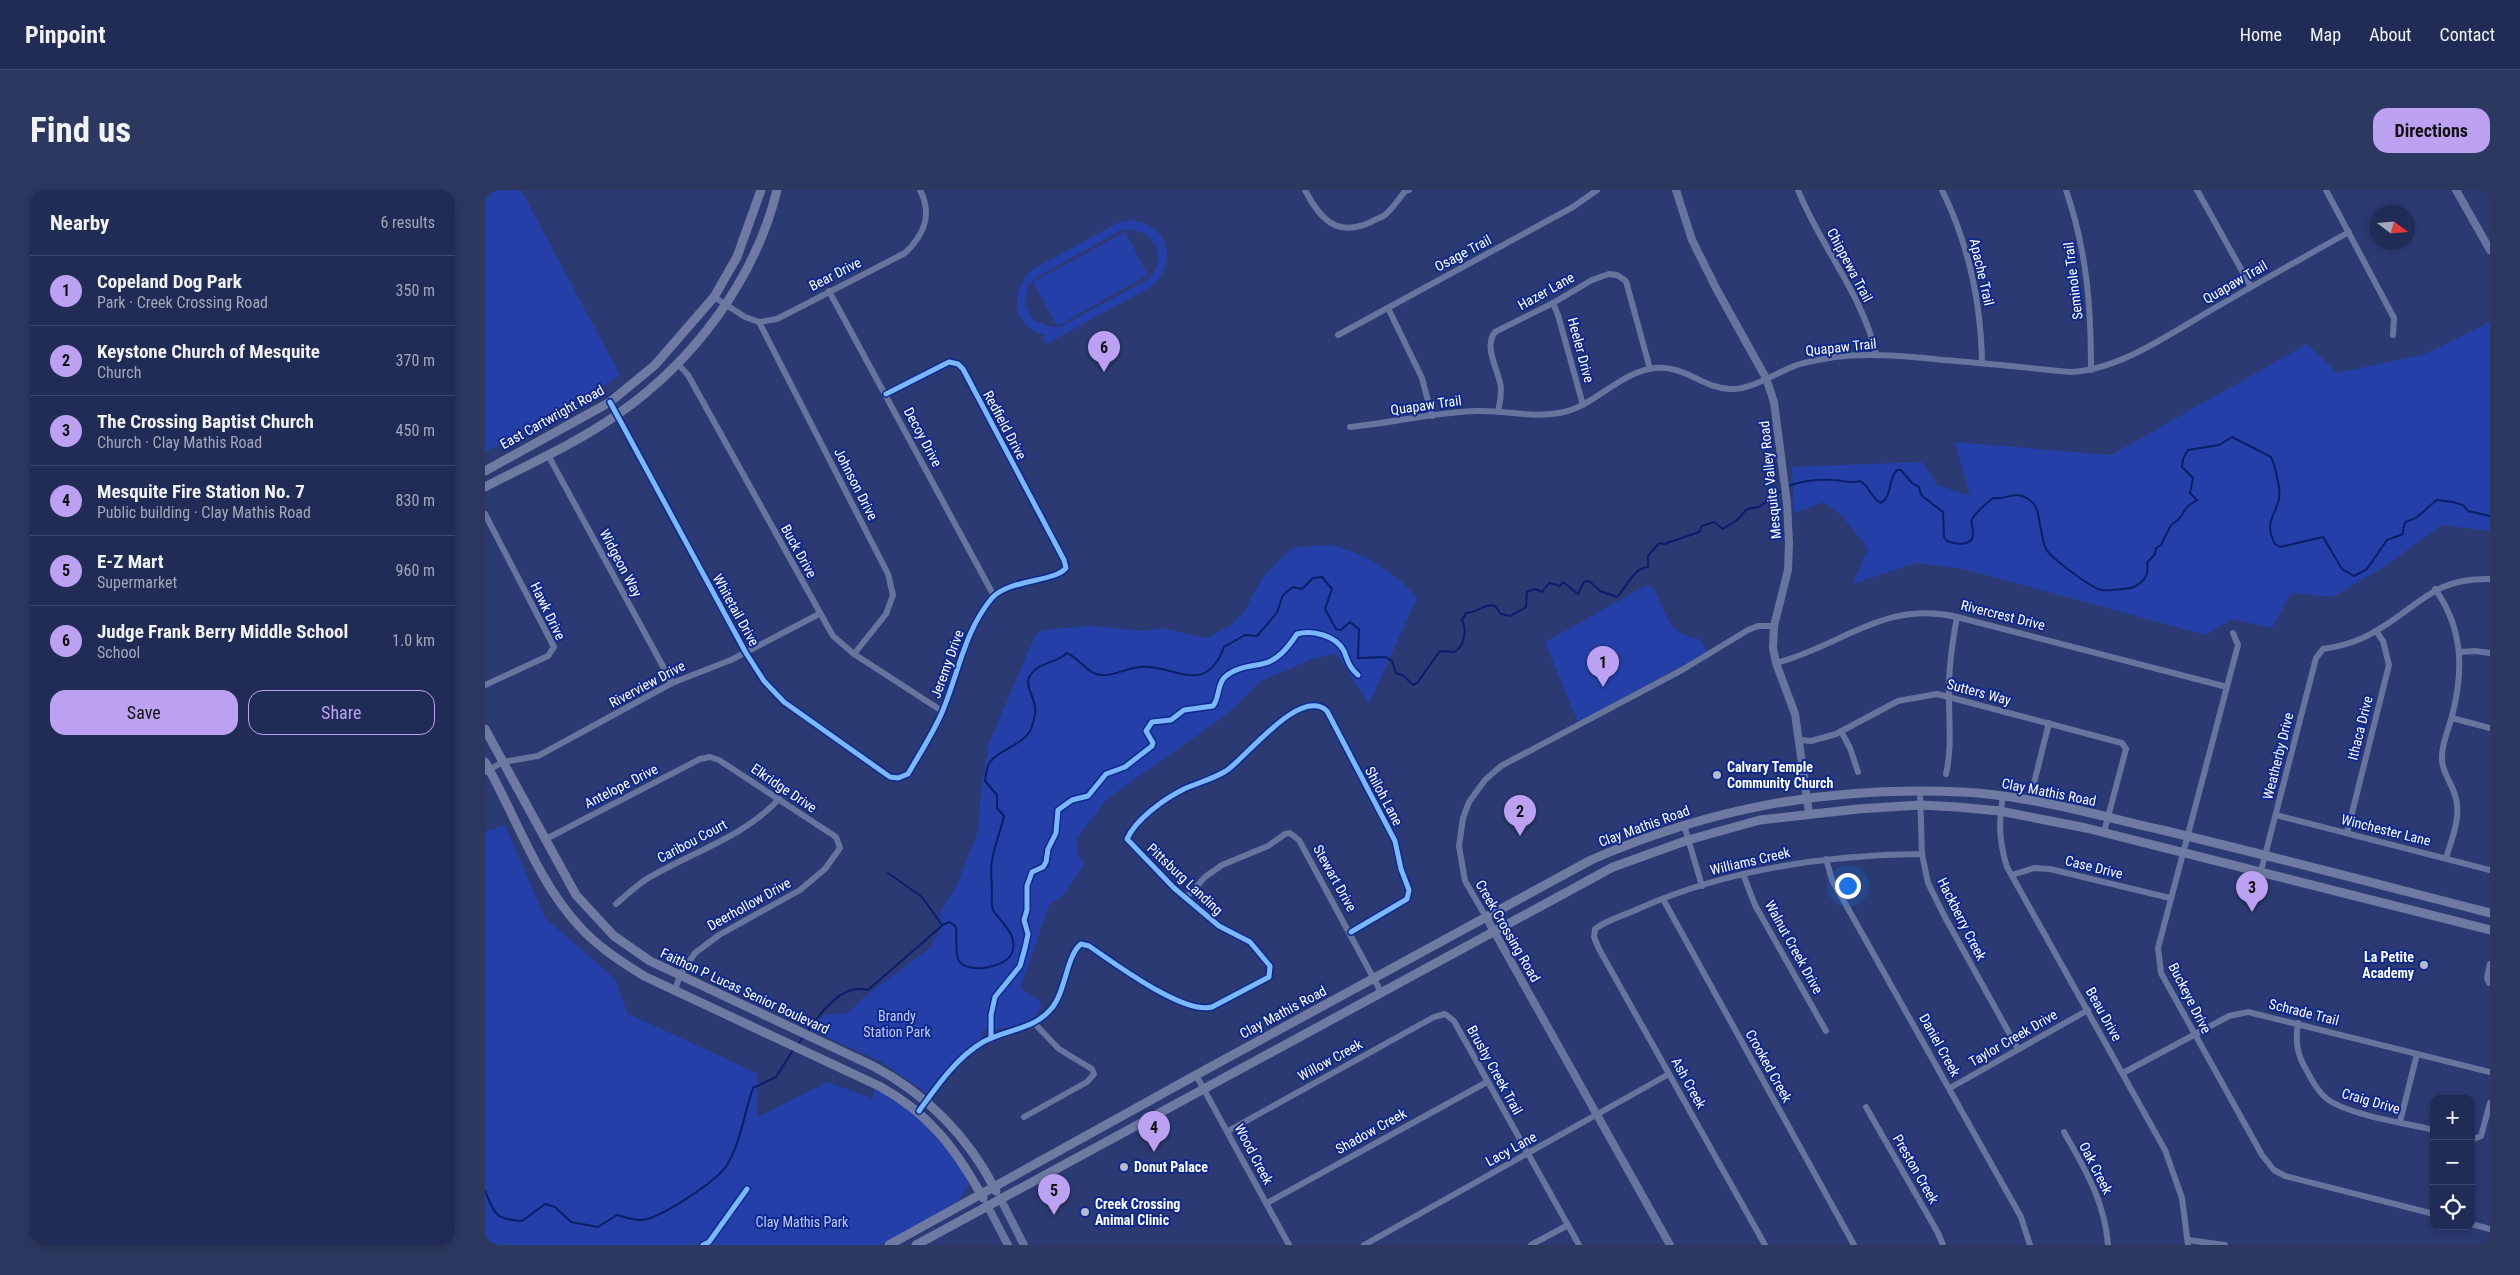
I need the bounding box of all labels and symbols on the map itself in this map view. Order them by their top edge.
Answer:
north arrow [2370,205,2415,250]
street label: Chippewa Trail [1824,226,1876,304]
street label: Osage Trail [1432,231,1494,275]
street label: Apache Trail [1967,237,1997,307]
street label: Seminole Trail [2060,241,2086,321]
street label: Bear Drive [806,254,864,294]
street label: Quapaw Trail [2200,257,2270,307]
street label: Hazer Lane [1515,269,1577,313]
street label: Heeler Drive [1565,316,1598,385]
pin: 6 [1088,331,1120,372]
street label: Quapaw Trail [1805,335,1877,359]
street label: East Cartwright Road [497,382,607,452]
street label: Redfield Drive [980,388,1030,463]
street label: Quapaw Trail [1390,392,1462,418]
street label: Decoy Drive [901,405,946,470]
street label: Mesquite Valley Road [1756,420,1784,540]
street label: Johnson Drive [831,445,881,523]
street label: Buck Drive [778,522,820,581]
street label: Widgeon Way [597,526,646,600]
street label: Whitetail Drive [710,571,763,649]
street label: Hawk Drive [527,580,569,643]
street label: Rivercrest Drive [1959,597,2047,633]
street label: Jeremy Drive [927,627,967,700]
pin: 1 [1587,646,1619,687]
street label: Riverview Drive [606,657,688,711]
street label: Sutters Way [1945,676,2013,708]
street label: Ithaca Drive [2344,694,2376,762]
street label: Weatherby Drive [2259,710,2297,801]
place label: Calvary Temple Community Church [1727,759,1833,791]
street label: Antelope Drive [582,760,661,811]
street label: Elkridge Drive [748,760,820,816]
street label: Shiloh Lane [1362,764,1406,828]
marker: Calvary Temple Community Church [1711,769,1723,781]
street label: Clay Mathis Road [2000,775,2098,809]
pin: 2 [1504,795,1536,836]
street label: Clay Mathis Road [1596,802,1692,850]
street label: Winchester Lane [2340,811,2433,849]
street label: Caribou Court [654,816,730,866]
street label: Pittsburg Landing [1144,840,1226,918]
street label: Stewart Drive [1310,842,1360,914]
street label: Williams Creek [1708,844,1792,878]
street label: Case Drive [2064,852,2125,882]
pin: 3 [2236,871,2268,912]
your location [1835,873,1861,899]
street label: Deerhollow Drive [705,874,794,934]
street label: Hackberry Creek [1934,875,1990,964]
street label: Creek Crossing Road [1472,877,1544,985]
street label: Walnut Creek Drive [1762,898,1826,997]
street label: Faithon P Lucas Senior Boulevard [658,945,832,1037]
place label: La Petite Academy [2362,949,2415,981]
marker: La Petite Academy [2418,959,2430,971]
street label: Buckeye Drive [2165,960,2215,1036]
street label: Clay Mathis Road [1237,982,1329,1042]
street label: Beau Drive [2083,984,2125,1044]
street label: Schrade Trail [2267,996,2341,1028]
street label: Taylor Creek Drive [1966,1006,2060,1070]
park label: Brandy Station Park [863,1008,931,1040]
street label: Daniel Creek [1916,1011,1964,1080]
street label: Brushy Creek Trail [1464,1023,1526,1117]
street label: Crooked Creek [1742,1027,1796,1106]
street label: Willow Creek [1295,1035,1366,1084]
street label: Ash Creek [1668,1055,1710,1112]
street label: Craig Drive [2340,1085,2402,1117]
street label: Shadow Creek [1333,1105,1410,1157]
pin: 4 [1138,1111,1170,1152]
street label: Wood Creek [1231,1121,1277,1188]
street label: Lacy Lane [1483,1128,1540,1169]
street label: Preston Creek [1890,1131,1943,1207]
street label: Oak Creek [2076,1139,2116,1197]
place label: Donut Palace [1134,1159,1208,1175]
marker: Donut Palace [1118,1161,1130,1173]
pin: 5 [1038,1174,1070,1215]
place label: Creek Crossing Animal Clinic [1095,1196,1180,1228]
marker: Creek Crossing Animal Clinic [1079,1206,1091,1218]
park label: Clay Mathis Park [756,1214,849,1230]

